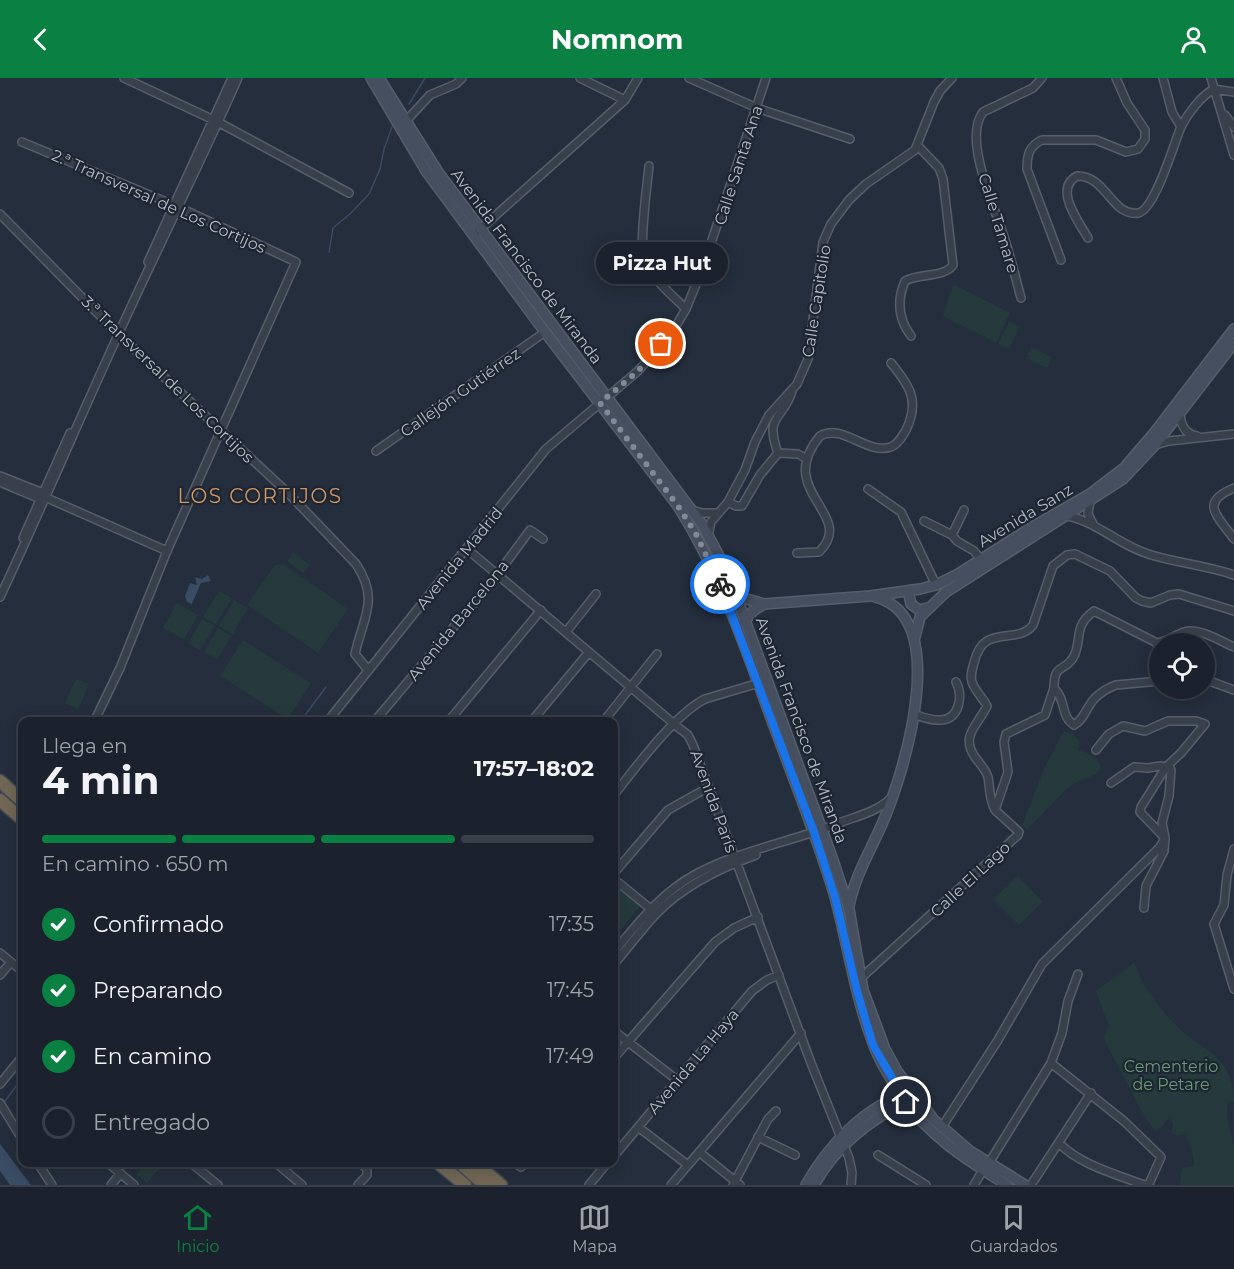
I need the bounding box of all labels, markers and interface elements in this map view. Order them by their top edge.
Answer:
icon: back [24,23,57,56]
text: Nomnom [551,23,683,56]
icon: person [1177,23,1210,56]
street label: Calle Santa Ana [710,103,767,227]
street label: 2.ª Transversal de Los Cortijos [49,146,269,257]
street label: Avenida Francisco de Miranda [447,165,606,368]
street label: Calle Tamare [974,171,1023,275]
callout: Pizza Hut [595,242,727,284]
street label: Calle Capitolio [798,243,835,359]
text: Pizza Hut [613,251,711,275]
street label: 3.ª Transversal de Los Cortijos [78,292,258,467]
pin [635,318,686,369]
icon: bag [644,327,677,360]
street label: Callejón Gutiérrez [397,344,524,441]
street label: Avenida Sanz [974,480,1076,551]
district label: LOS CORTIJOS [178,484,342,508]
street label: Avenida Madrid [412,503,506,613]
courier [690,554,750,614]
street label: Avenida Barcelona [404,556,513,684]
icon: bike [704,568,737,601]
street label: Avenida Francisco de Miranda [752,614,851,846]
map controls [1149,633,1215,699]
button: locate [1149,633,1215,699]
text: Llega en [42,734,128,758]
street label: Avenida París [686,747,741,855]
text: 17:57–18:02 [474,755,594,782]
text: 4 min [42,756,160,804]
street label: Calle El Lago [926,838,1014,921]
text: En camino · 650 m [42,852,229,876]
icon: check [42,908,75,941]
text: Confirmado [93,911,224,938]
text: 17:35 [549,912,594,936]
icon: check [42,974,75,1007]
text: Preparando [93,977,222,1004]
text: 17:45 [547,978,594,1002]
street label: Avenida La Haya [644,1005,743,1118]
icon: check [42,1040,75,1073]
text: En camino [93,1043,212,1070]
text: 17:49 [546,1044,594,1068]
park label: Cementerio de Petare [1124,1057,1218,1094]
pin [880,1076,931,1127]
icon: home [889,1085,922,1118]
text: Entregado [93,1109,210,1136]
tab: Inicio [176,1201,220,1256]
tab: Mapa [572,1201,617,1256]
tab: Guardados [970,1201,1058,1256]

